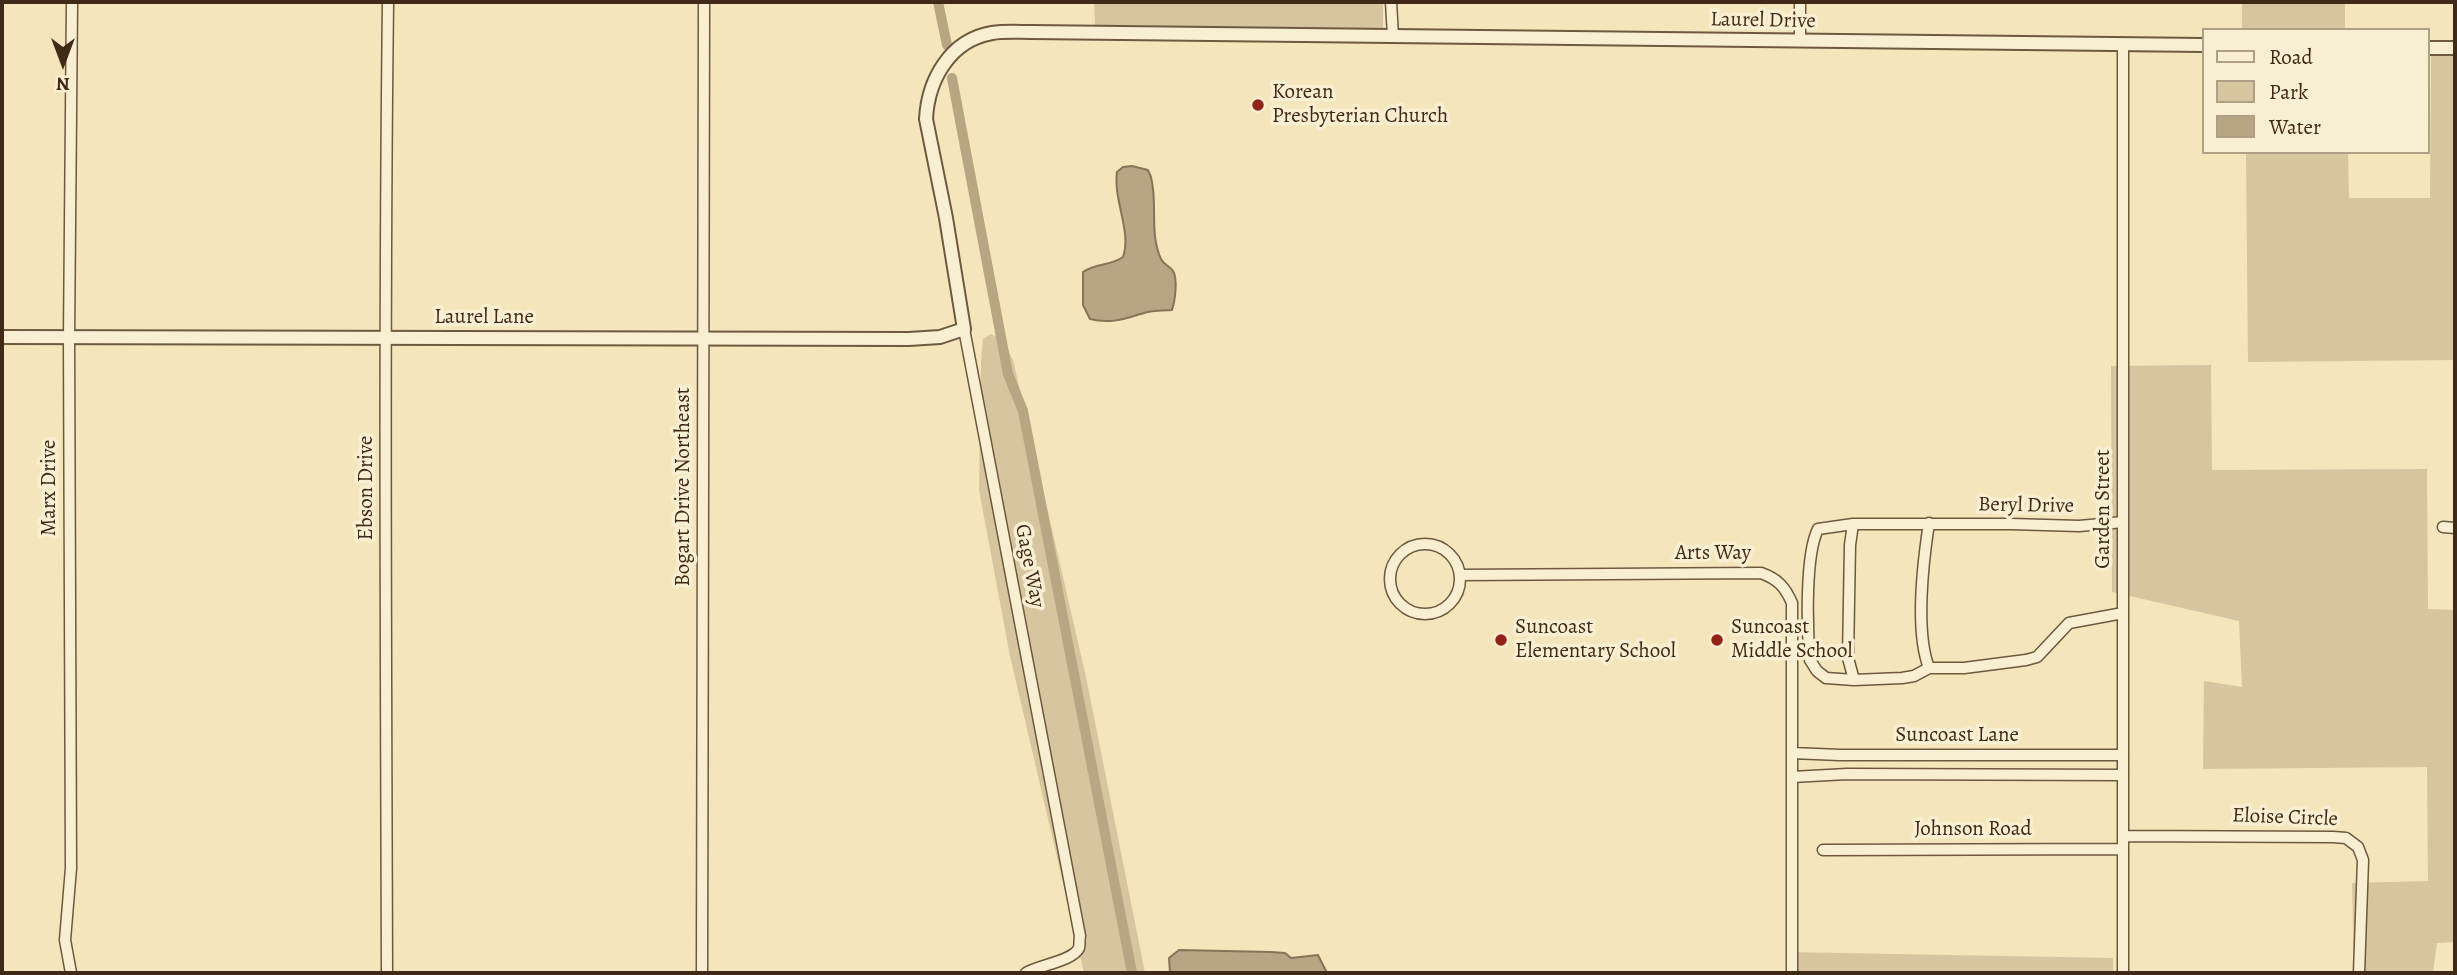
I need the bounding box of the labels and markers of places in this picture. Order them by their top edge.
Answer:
place label: Korean Presbyterian Church [1272,80,1448,130]
marker: Korean Presbyterian Church [1250,97,1266,113]
place label: Suncoast Elementary School [1515,615,1676,665]
place label: Suncoast Middle School [1731,615,1853,665]
marker: Suncoast Elementary School [1493,632,1509,648]
marker: Suncoast Middle School [1709,632,1725,648]

